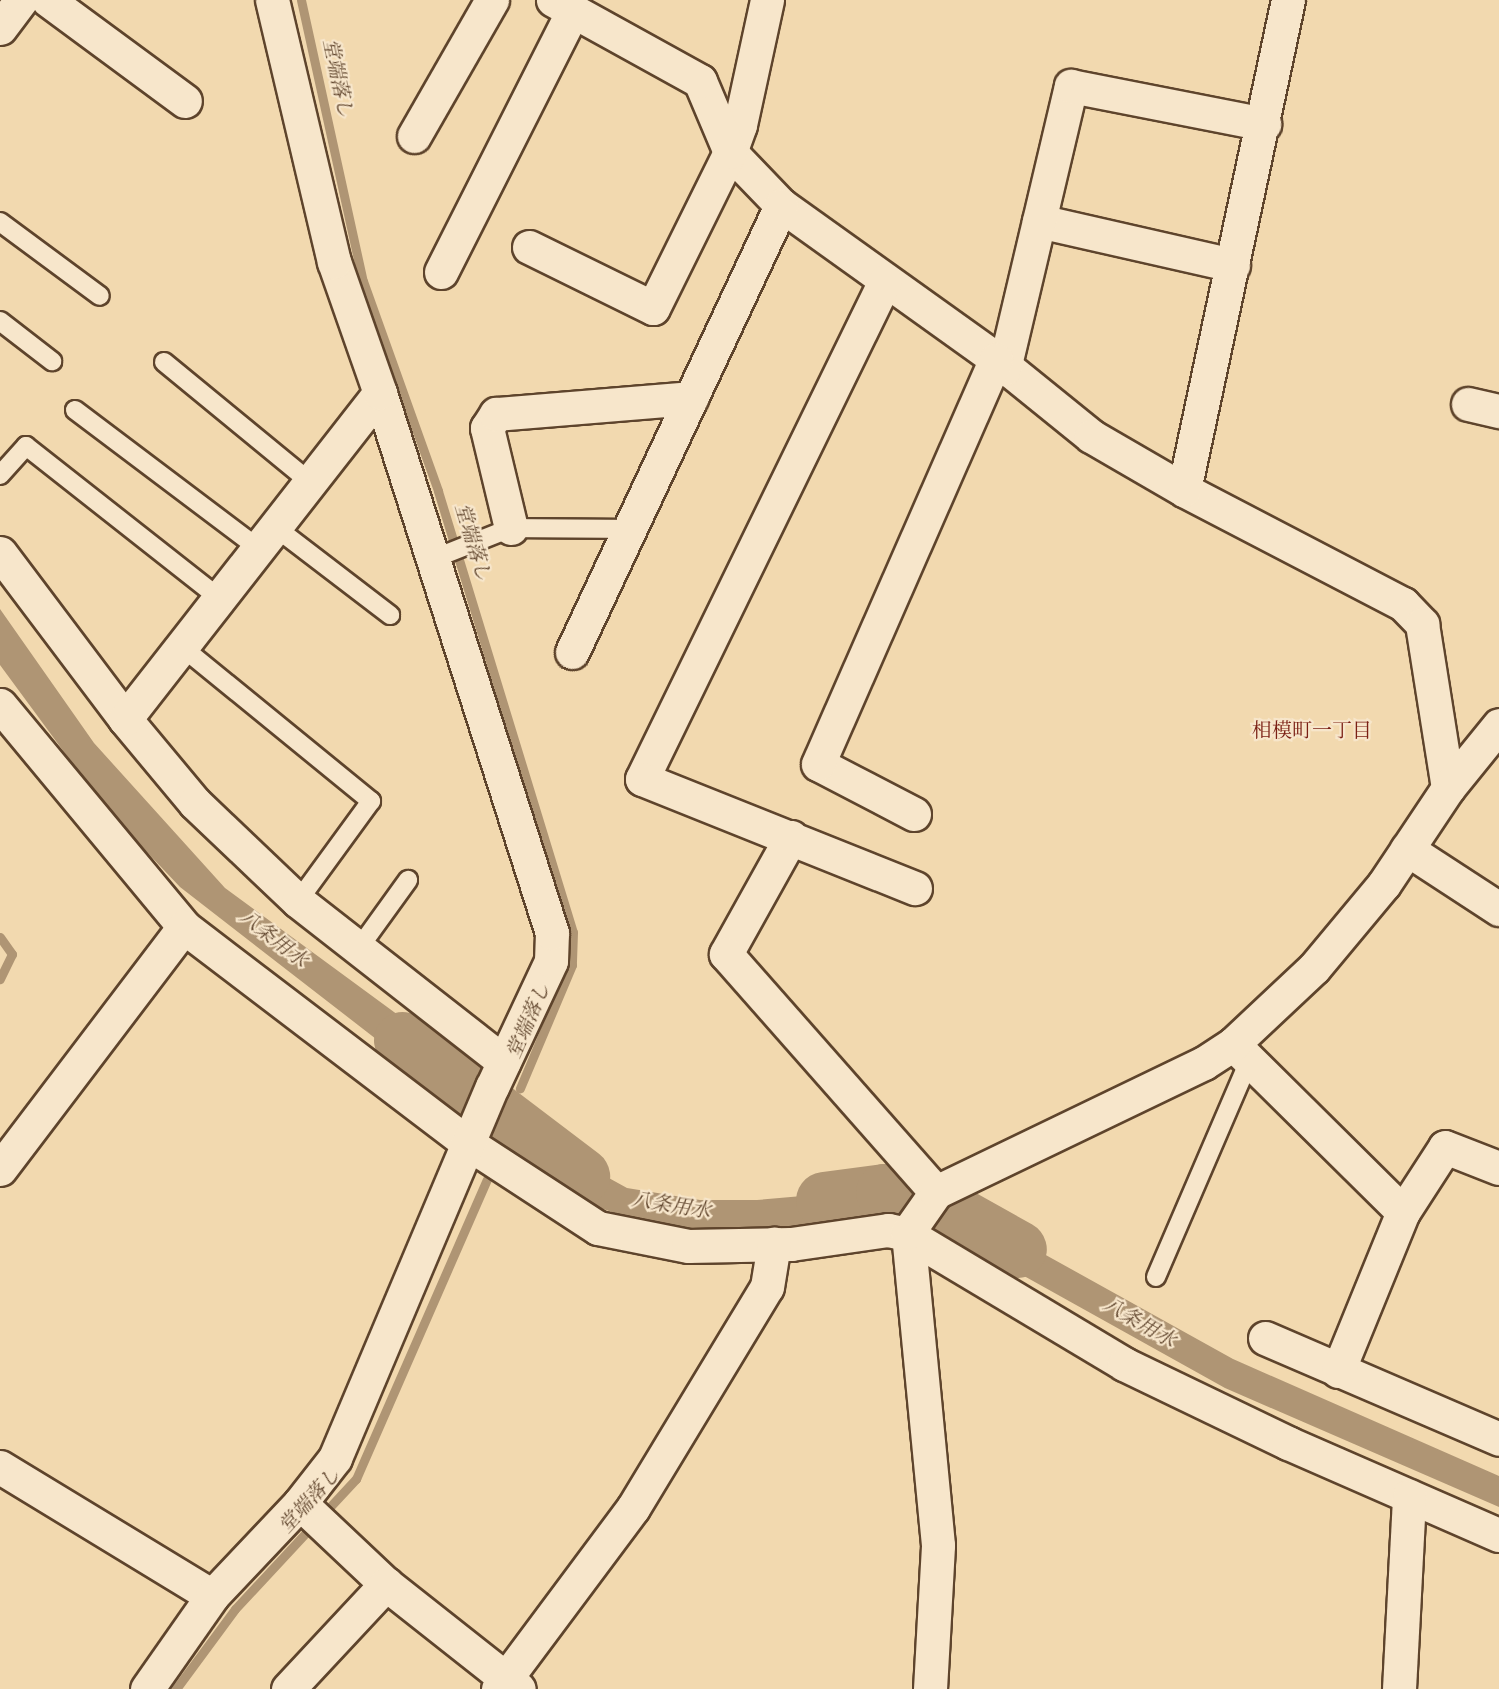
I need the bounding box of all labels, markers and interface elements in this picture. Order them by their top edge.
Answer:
water label: 堂端落し [317,36,357,120]
water label: 堂端落し [449,500,495,584]
district label: 相模町一丁目 [1252,719,1372,743]
water label: 八条用水 [234,905,312,973]
water label: 堂端落し [502,979,556,1063]
water label: 八条用水 [630,1188,712,1224]
water label: 八条用水 [1098,1293,1180,1353]
water label: 堂端落し [274,1463,346,1539]

